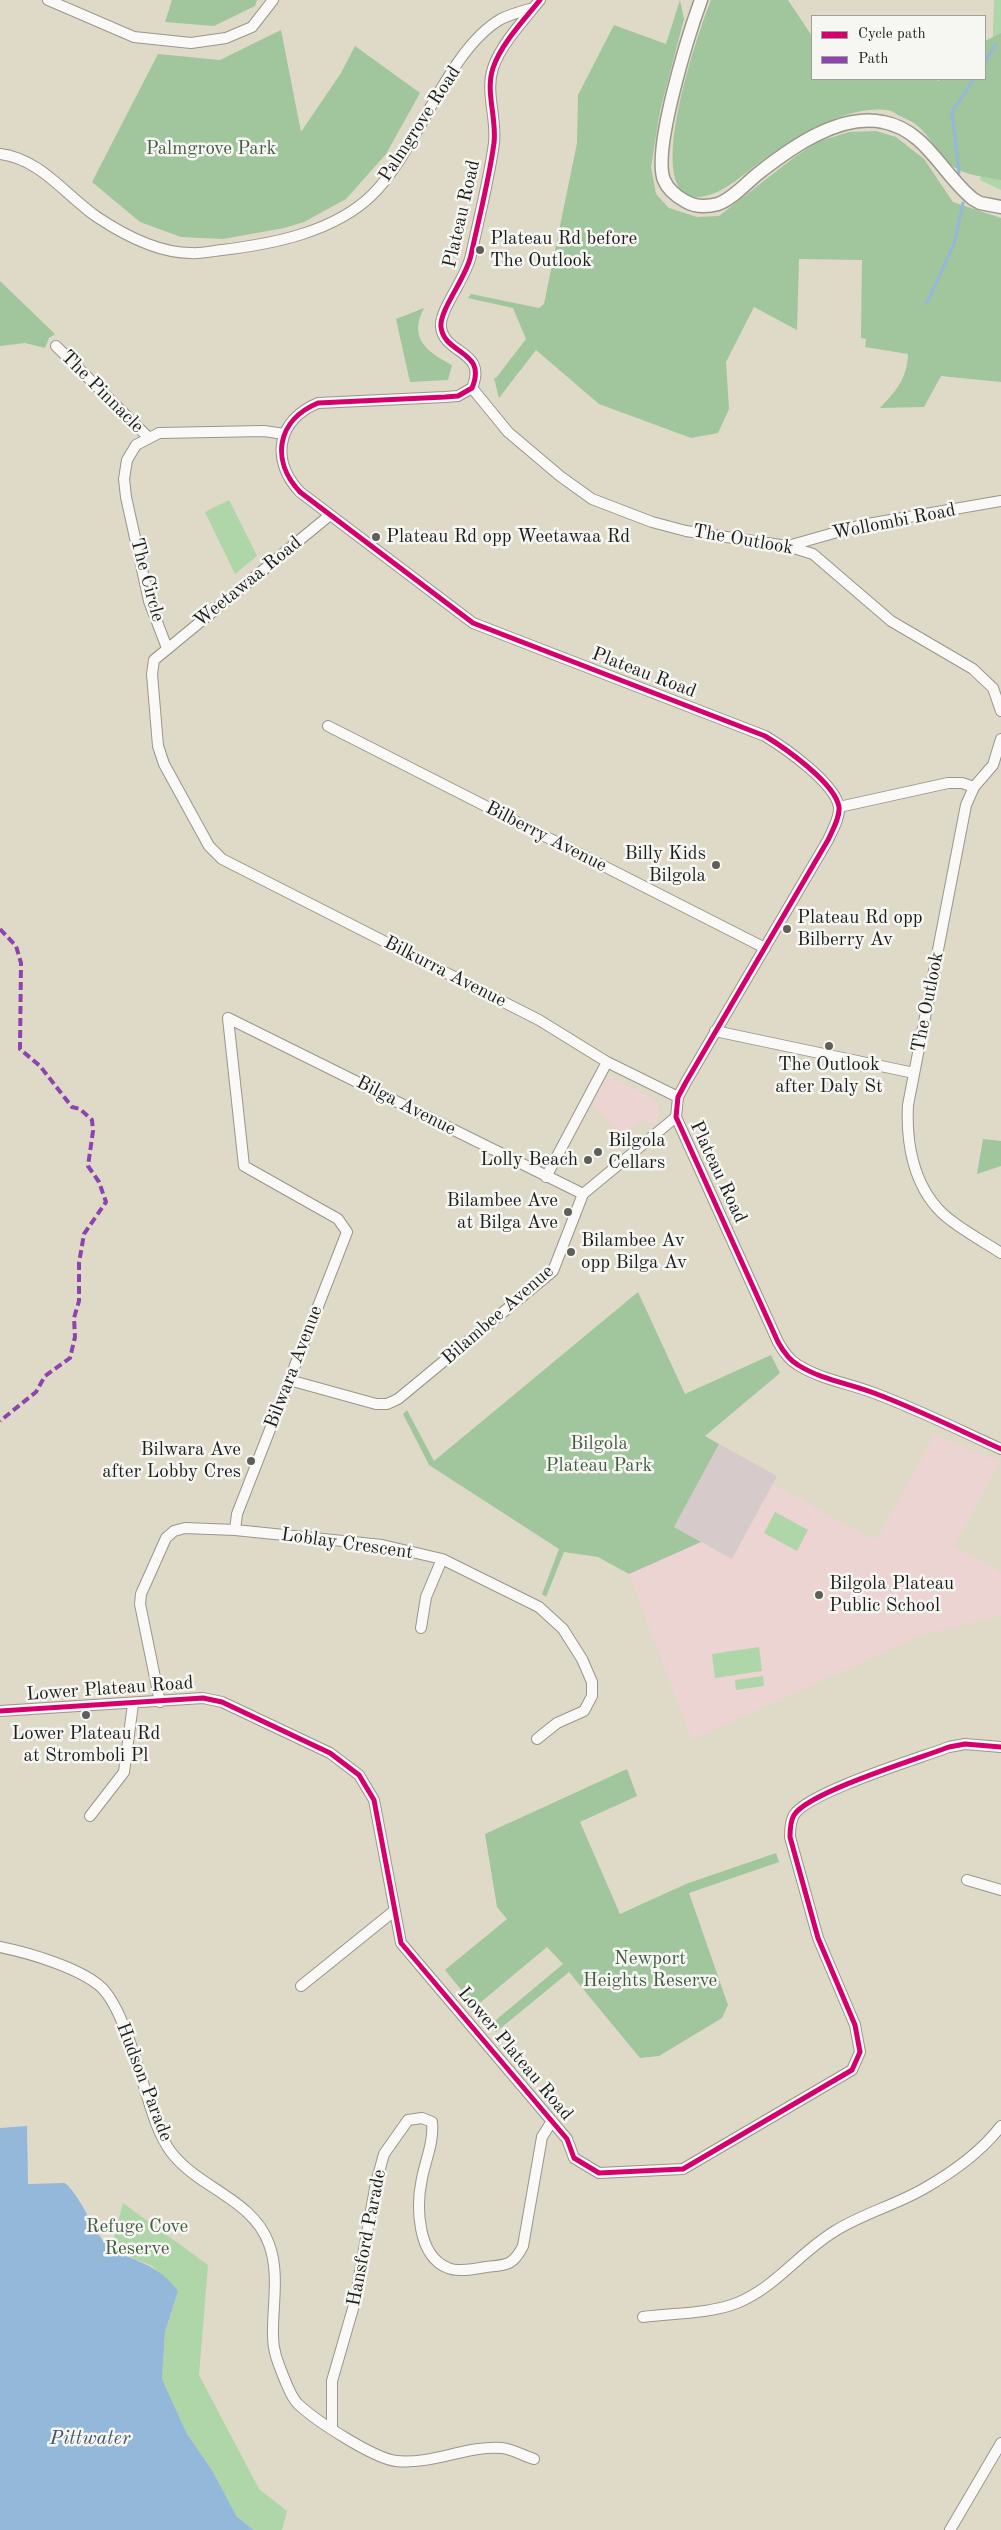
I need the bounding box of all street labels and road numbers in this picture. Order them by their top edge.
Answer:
street label: Palmgrove Road [374,62,466,186]
street label: Plateau Road [439,158,485,270]
street label: The Pinnacle [56,346,148,438]
street label: Wollombi Road [830,499,958,545]
street label: The Outlook [691,520,795,560]
street label: Weetawaa Road [189,532,307,632]
street label: The Circle [125,536,169,624]
street label: Plateau Road [589,643,699,703]
street label: Bilberry Avenue [482,797,610,877]
street label: Bilkurra Avenue [380,931,510,1013]
street label: The Outlook [907,950,949,1054]
street label: Bilga Avenue [352,1071,460,1141]
street label: Plateau Road [684,1117,752,1227]
street label: Bilambee Avenue [437,1260,559,1370]
street label: Bilwara Avenue [260,1302,328,1432]
street label: Loblay Crescent [280,1523,414,1565]
street label: Lower Plateau Road [26,1672,194,1706]
street label: Lower Plateau Road [452,1982,578,2126]
street label: Hudson Parade [111,2019,177,2145]
street label: Hansford Parade [343,2168,391,2308]

